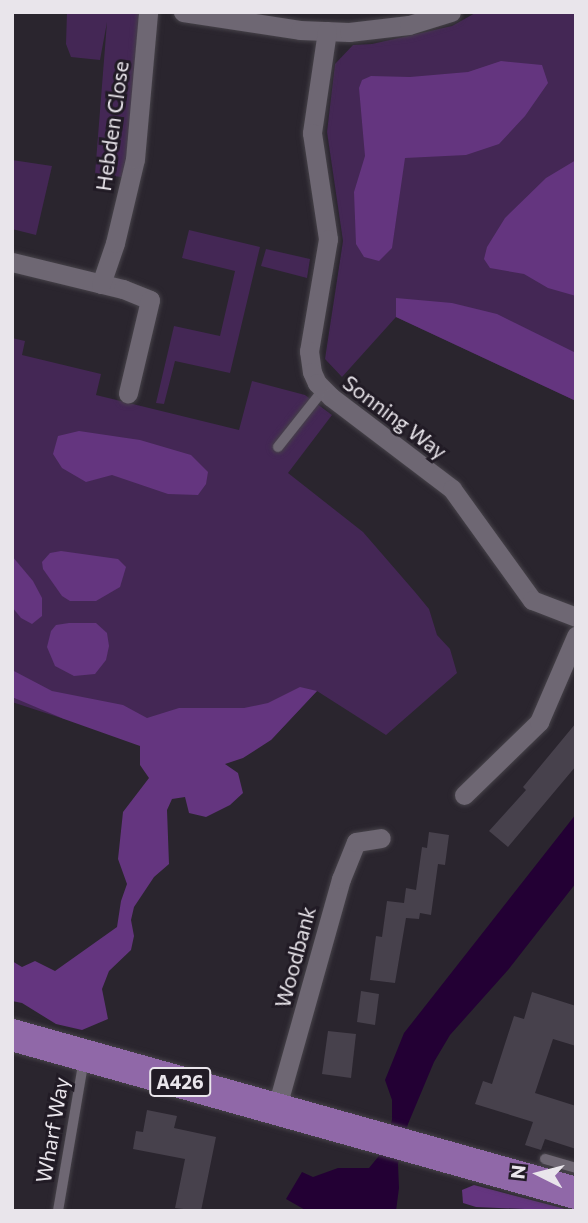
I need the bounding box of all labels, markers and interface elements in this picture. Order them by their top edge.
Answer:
street label: Hebden Close [90,59,134,193]
street label: Sonning Way [338,370,452,464]
street label: Woodbank [269,904,321,1010]
road number: A426 [148,1066,212,1098]
street label: Wharf Way [30,1075,74,1185]
north arrow [504,1139,574,1209]
text: N [505,1163,530,1180]

